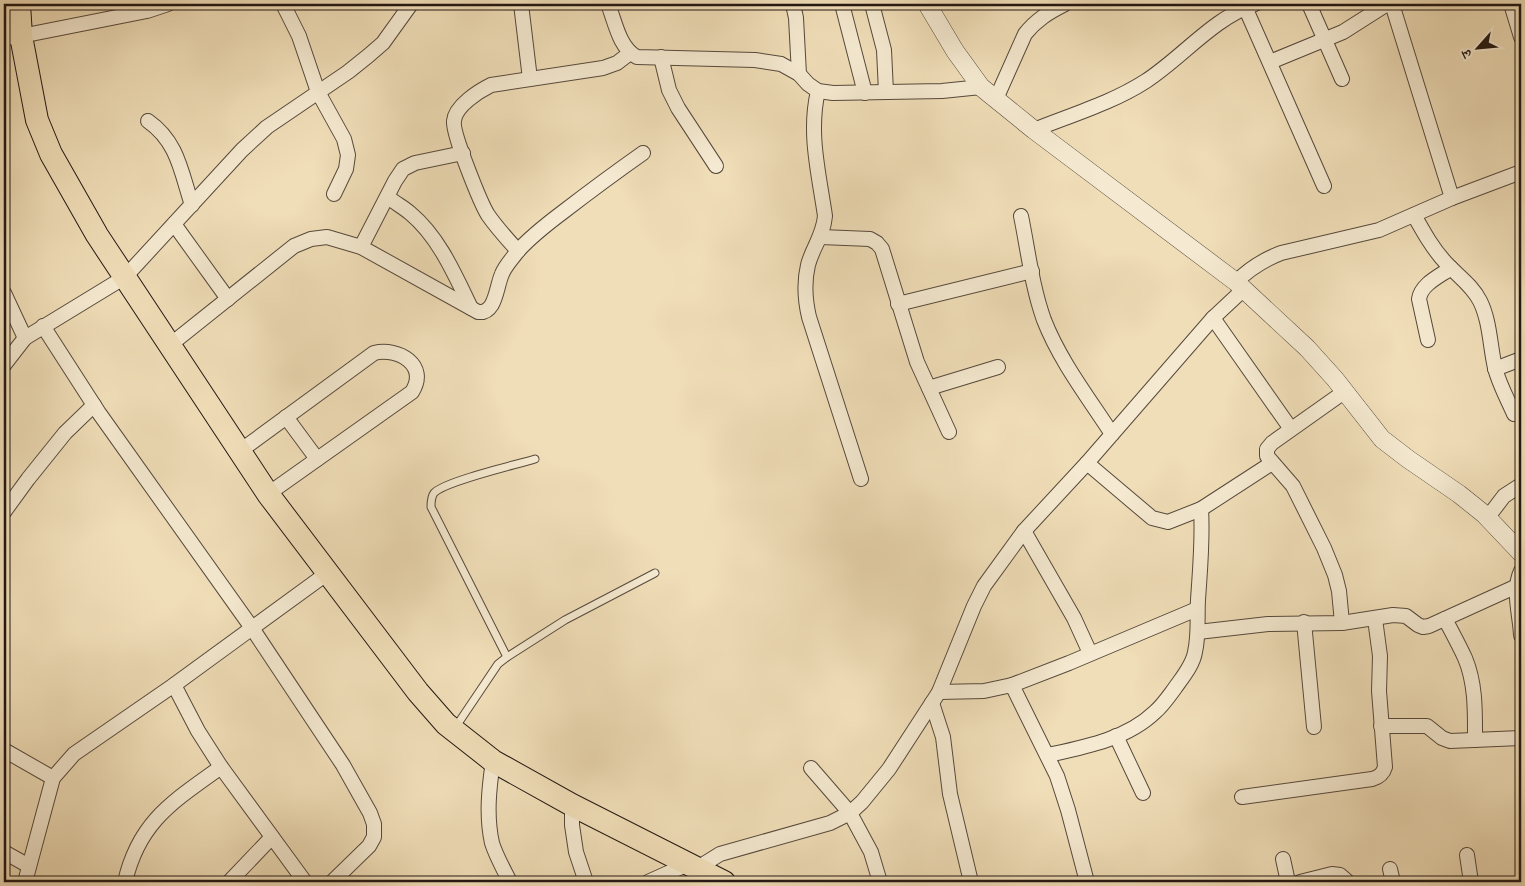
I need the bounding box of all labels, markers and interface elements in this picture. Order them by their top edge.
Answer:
north arrow [1452,22,1502,72]
text: उ [1457,45,1478,62]

